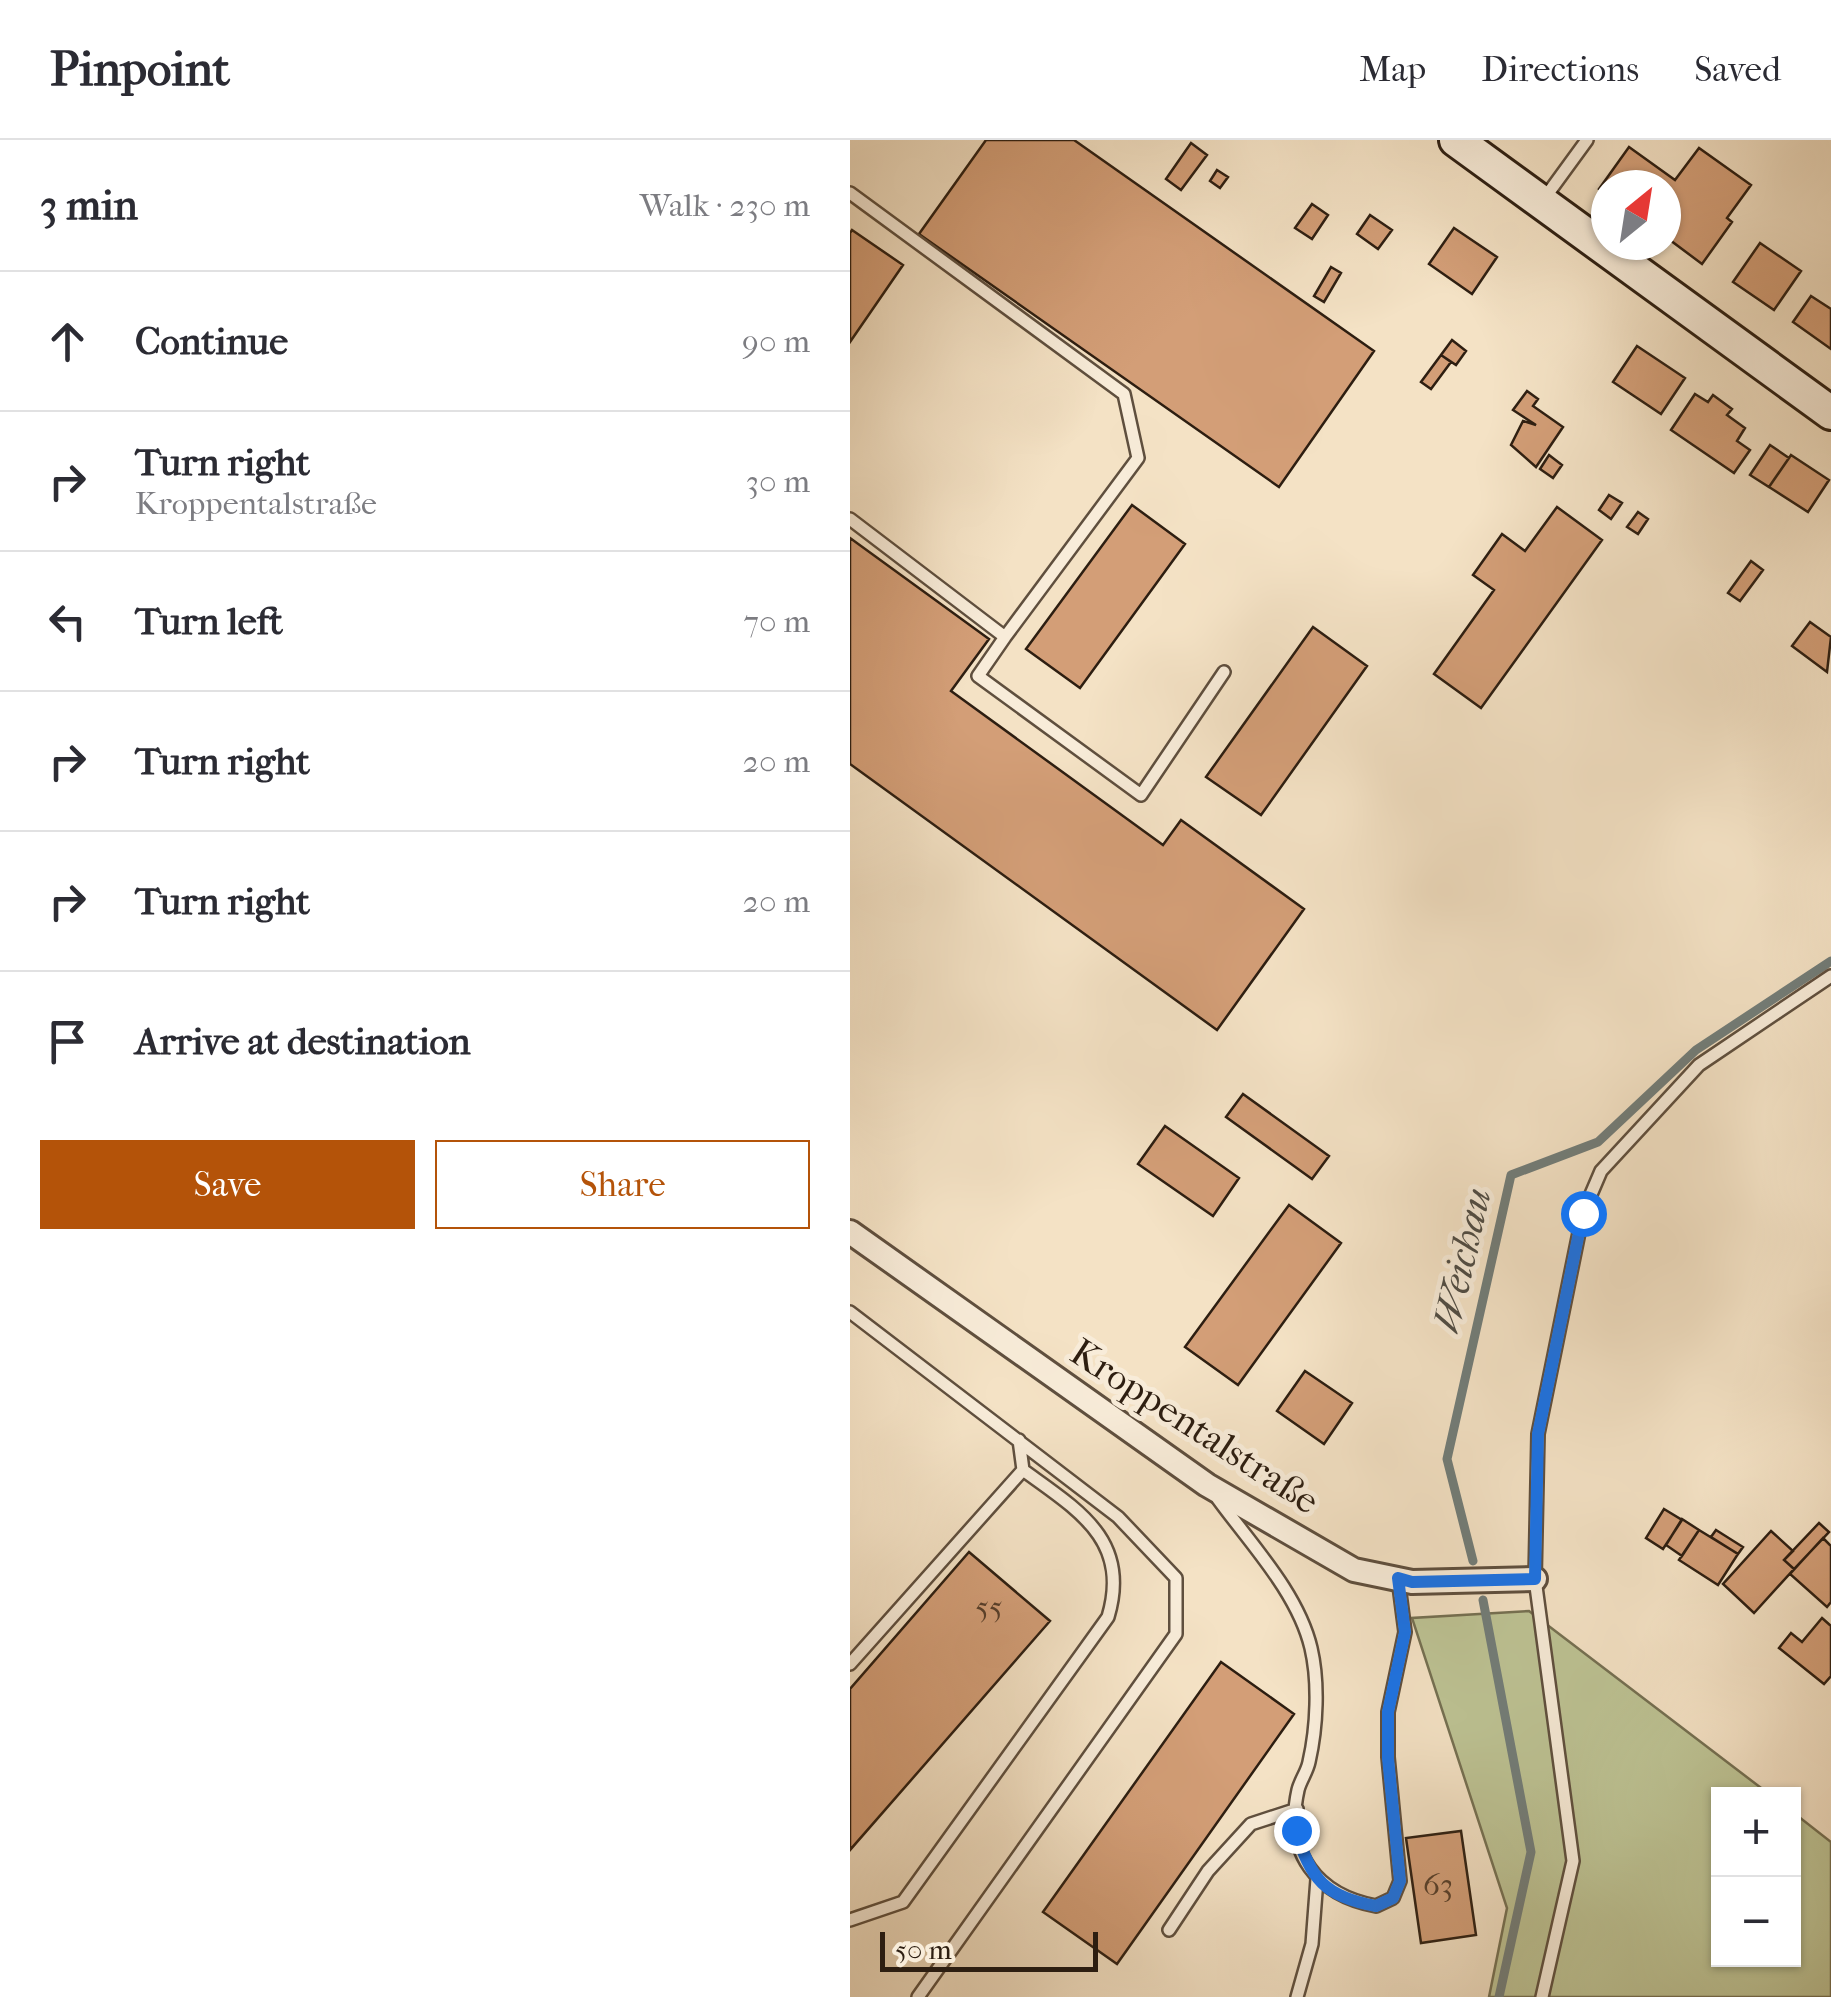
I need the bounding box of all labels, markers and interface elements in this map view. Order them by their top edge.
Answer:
text: Pinpoint [50,41,230,97]
text: Map [1359,49,1426,90]
text: Directions [1481,49,1639,90]
text: Saved [1694,49,1781,90]
north arrow [1591,170,1681,260]
text: 3 min [40,181,138,230]
text: Walk · 230 m [640,187,810,224]
icon: ahead [40,314,95,369]
text: Continue [135,319,288,364]
text: 90 m [742,323,810,360]
text: Turn right [135,440,310,485]
icon: right [40,454,95,509]
text: 30 m [746,463,810,500]
text: Kroppentalstraße [135,485,377,522]
icon: left [40,594,95,649]
text: Turn left [135,599,283,644]
text: 70 m [744,603,810,640]
icon: right [40,734,95,789]
text: Turn right [135,739,310,784]
text: 20 m [742,743,810,780]
icon: right [40,874,95,929]
text: Turn right [135,879,310,924]
text: 20 m [742,883,810,920]
icon: arrive [40,1014,95,1069]
text: Arrive at destination [135,1019,471,1064]
button: Save [40,1140,415,1229]
button: Share [435,1140,810,1229]
water label: Weichau [1423,1183,1501,1337]
route start [1561,1191,1607,1237]
street label: Kroppentalstraße [1062,1329,1327,1524]
house number: 55 [975,1588,1003,1625]
map controls [1711,1787,1801,1967]
button: + [1711,1787,1801,1877]
route end [1274,1808,1320,1854]
house number: 63 [1423,1866,1453,1903]
button: − [1711,1877,1801,1967]
scale bar [880,1927,1098,1972]
text: 50 m [895,1933,952,1966]

